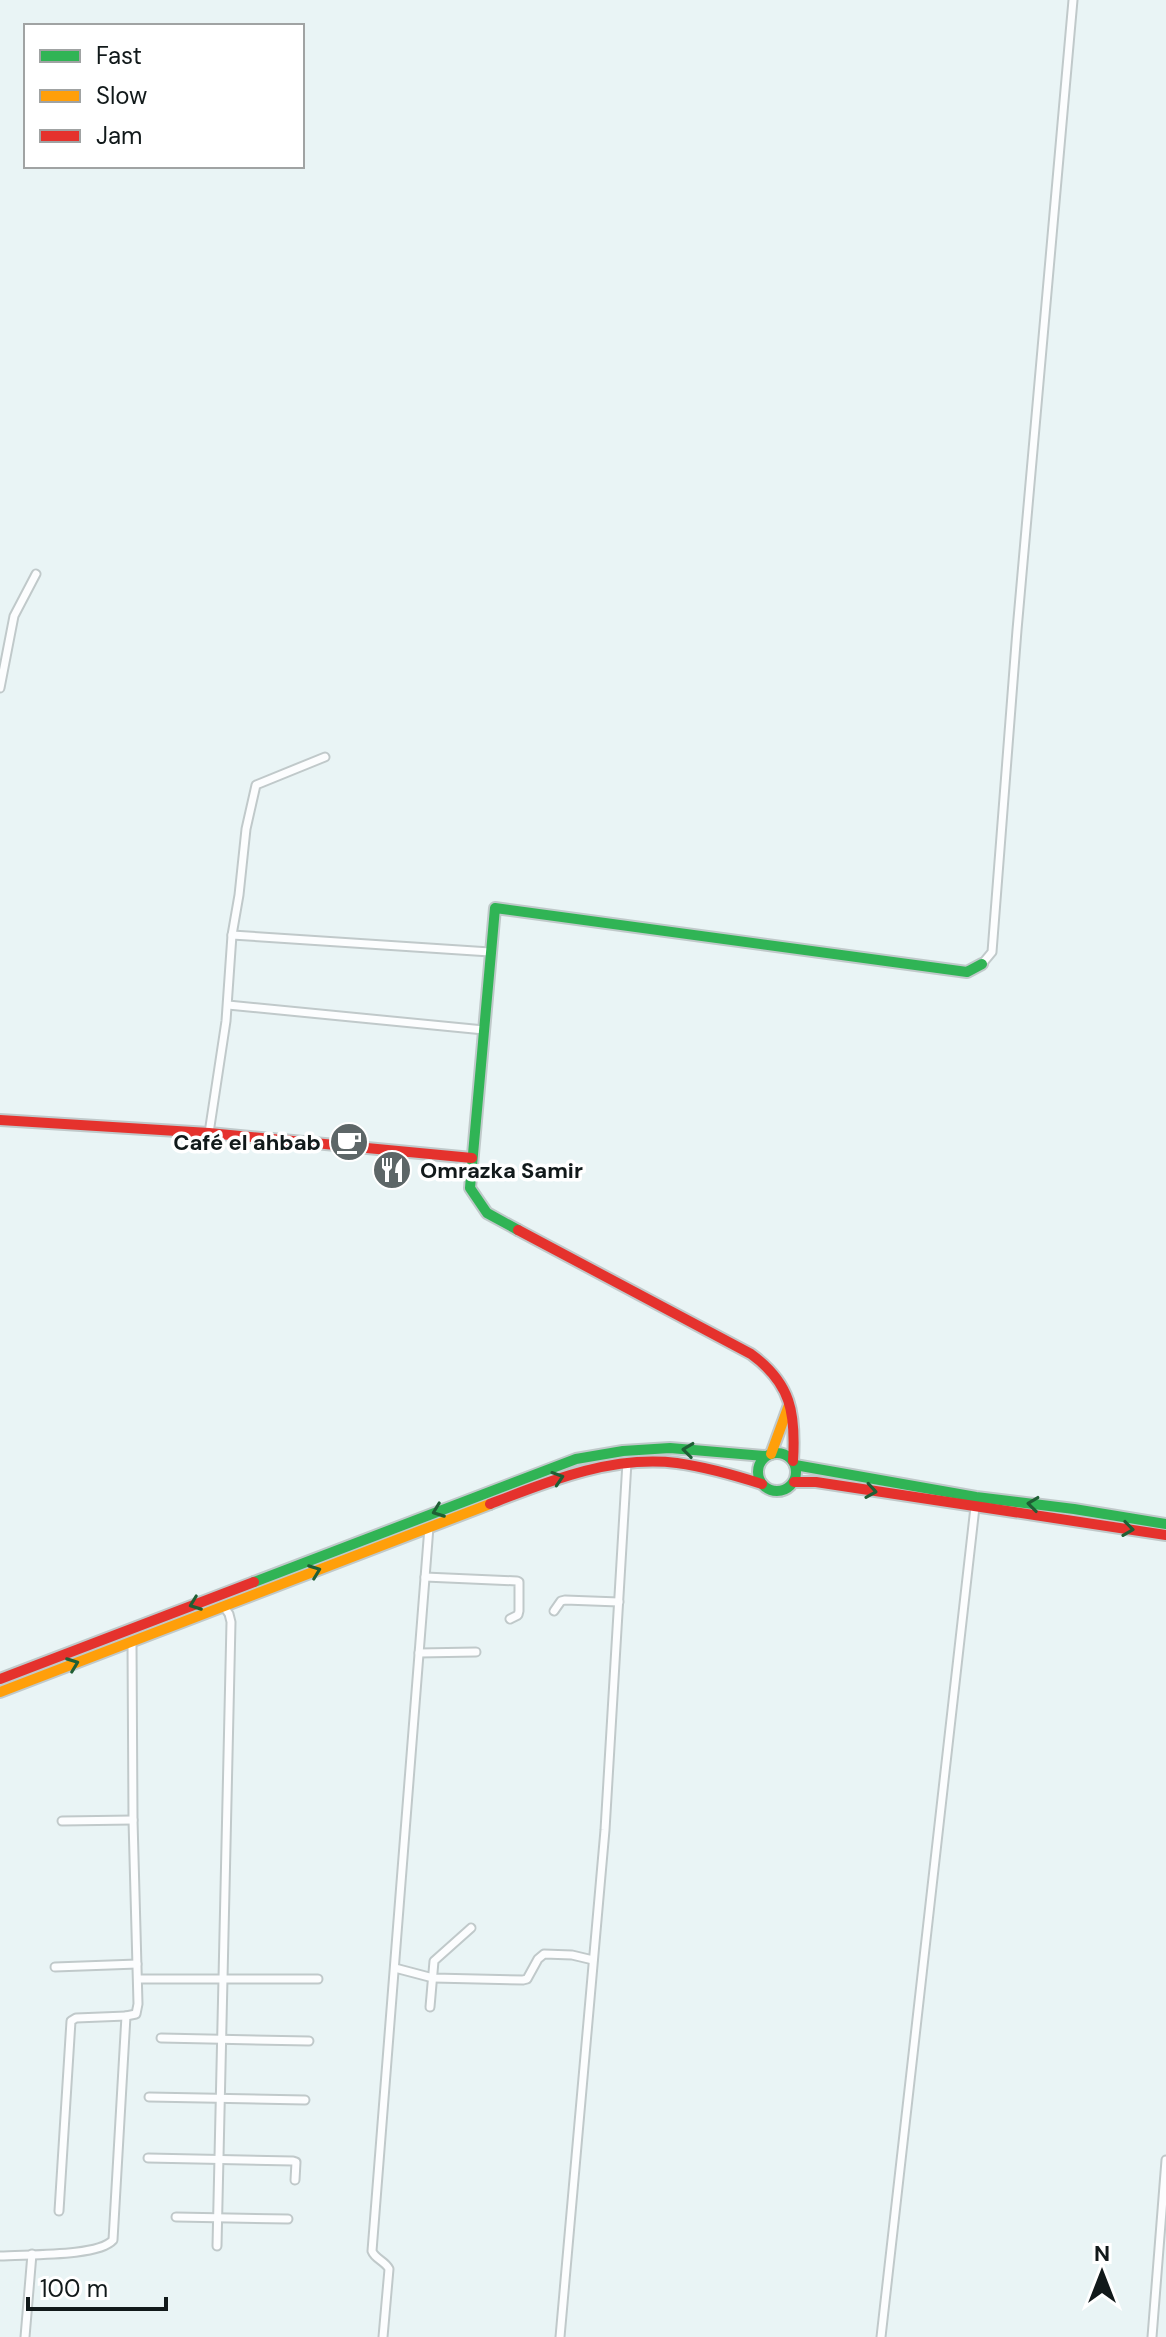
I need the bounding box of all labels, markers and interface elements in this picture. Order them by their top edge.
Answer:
legend [24,24,304,168]
text: Fast [96,40,142,71]
text: Slow [96,80,147,111]
text: Jam [96,120,142,151]
cafe icon: Café el ahbab [328,1121,370,1163]
place label: Café el ahbab [173,1128,321,1157]
restaurant icon: Omrazka Samir [371,1149,413,1191]
place label: Omrazka Samir [420,1156,583,1185]
one-way arrow [681,1442,694,1459]
one-way arrow [551,1472,565,1488]
one-way arrow [864,1482,878,1499]
one-way arrow [1027,1496,1040,1513]
one-way arrow [432,1501,446,1518]
one-way arrow [1121,1520,1135,1537]
one-way arrow [307,1564,321,1581]
one-way arrow [189,1594,203,1611]
one-way arrow [65,1657,79,1674]
north arrow [1062,2233,1142,2313]
text: N [1094,2239,1110,2268]
scale bar [28,2261,166,2311]
text: 100 m [40,2273,108,2304]

